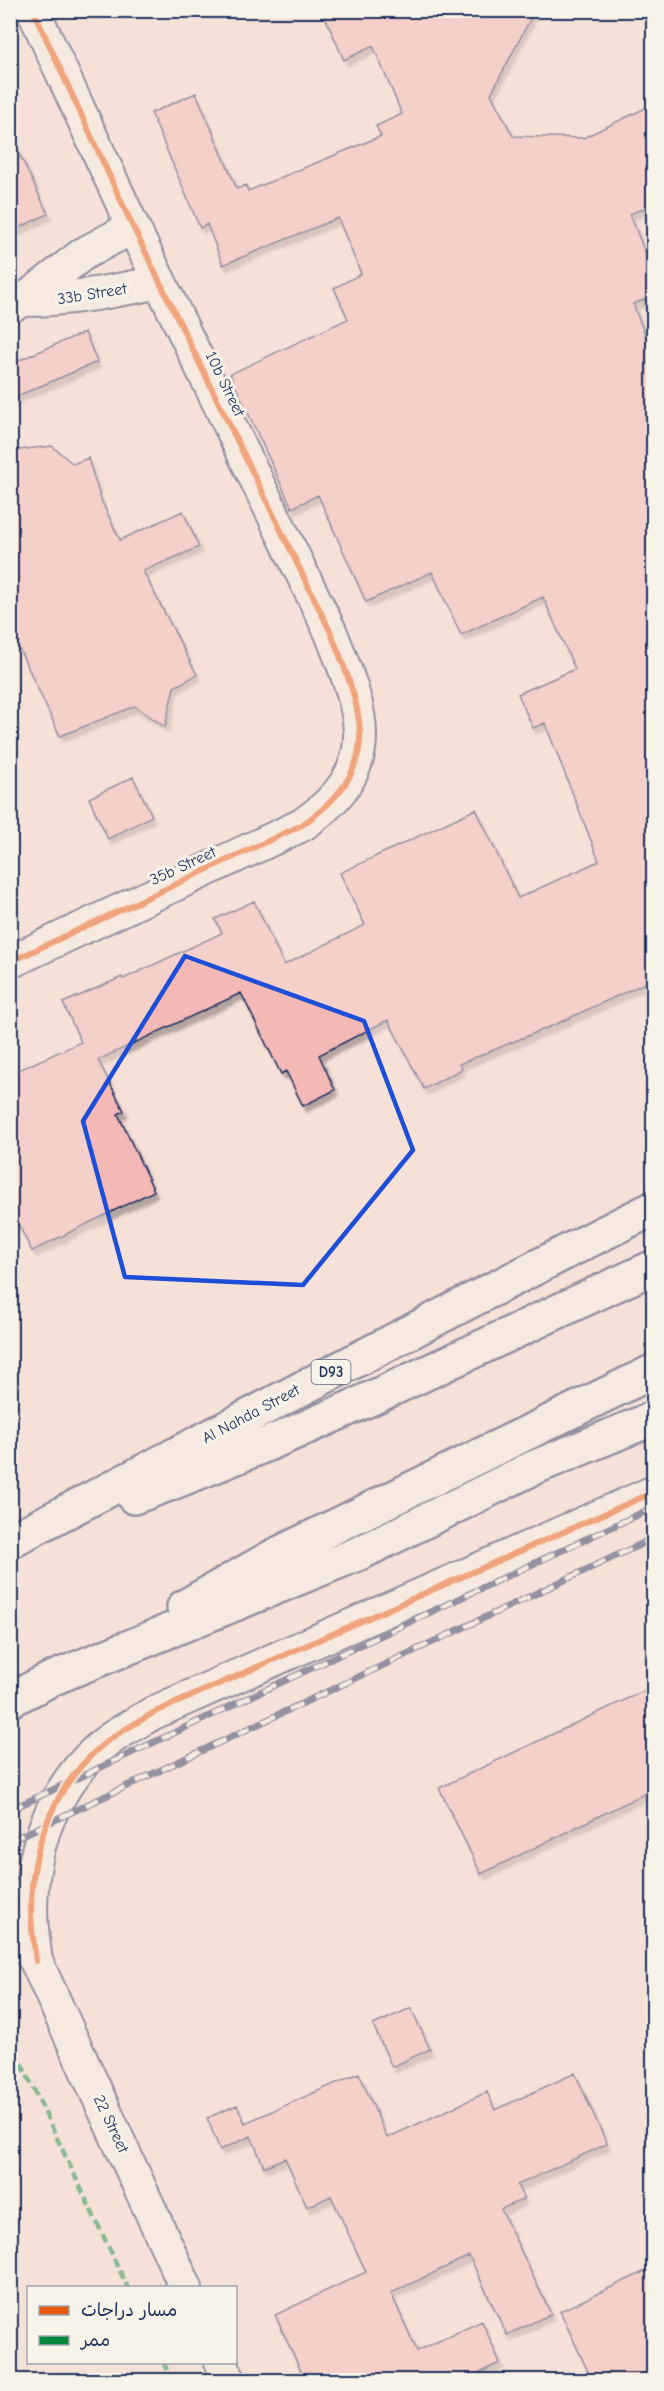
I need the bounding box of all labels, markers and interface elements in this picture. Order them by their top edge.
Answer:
street label: 33b Street [56,280,128,308]
street label: 10b Street [202,349,249,420]
street label: 35b Street [147,843,219,889]
road number: D93 [312,1360,350,1384]
street label: Al Nahda Street [199,1381,303,1447]
street label: 22 Street [90,2092,132,2156]
legend [27,2286,237,2364]
text: مسار دراجات [81,2300,177,2321]
text: ممر [79,2330,110,2351]

